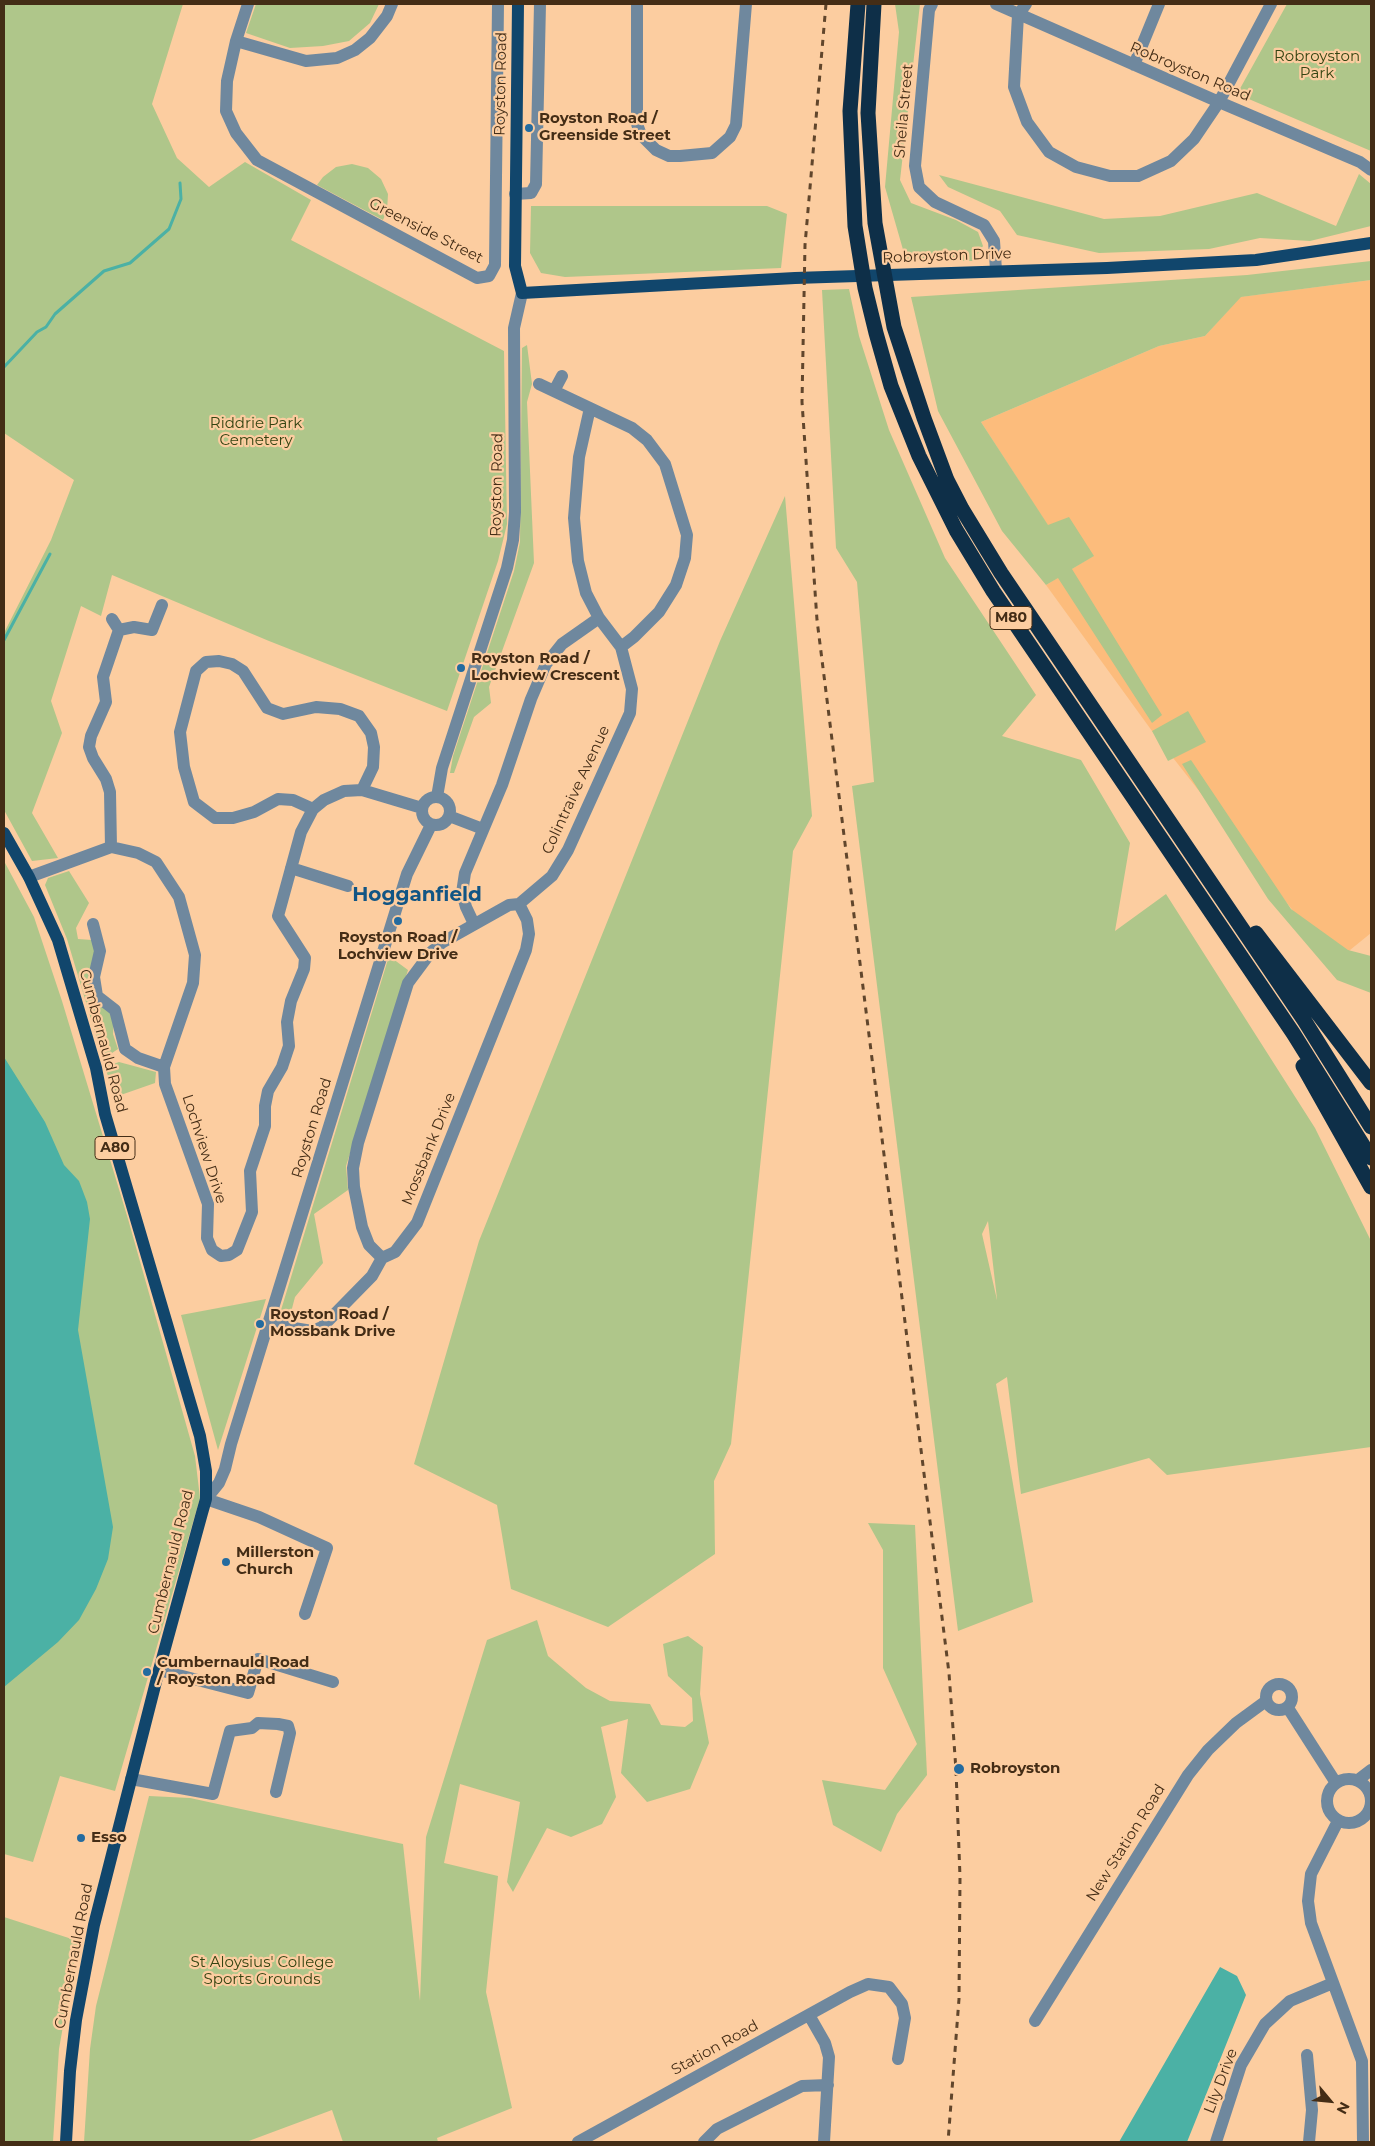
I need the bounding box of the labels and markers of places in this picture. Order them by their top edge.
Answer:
place label: Royston Road / Greenside Street [539,110,671,145]
marker: Royston Road / Greenside Street [523,122,535,134]
place label: Royston Road / Lochview Crescent [471,650,620,685]
marker: Royston Road / Lochview Crescent [455,662,467,674]
marker: Royston Road / Lochview Drive [392,915,404,927]
place label: Royston Road / Lochview Drive [338,929,458,964]
place label: Royston Road / Mossbank Drive [270,1306,396,1341]
marker: Royston Road / Mossbank Drive [254,1318,266,1330]
place label: Millerston Church [236,1544,314,1579]
marker: Millerston Church [220,1556,232,1568]
place label: Cumbernauld Road / Royston Road [157,1654,309,1689]
marker: Cumbernauld Road / Royston Road [141,1666,153,1678]
place label: Robroyston [970,1760,1060,1778]
marker: Robroyston [952,1762,966,1776]
place label: Esso [91,1829,127,1847]
marker: Esso [75,1832,87,1844]

